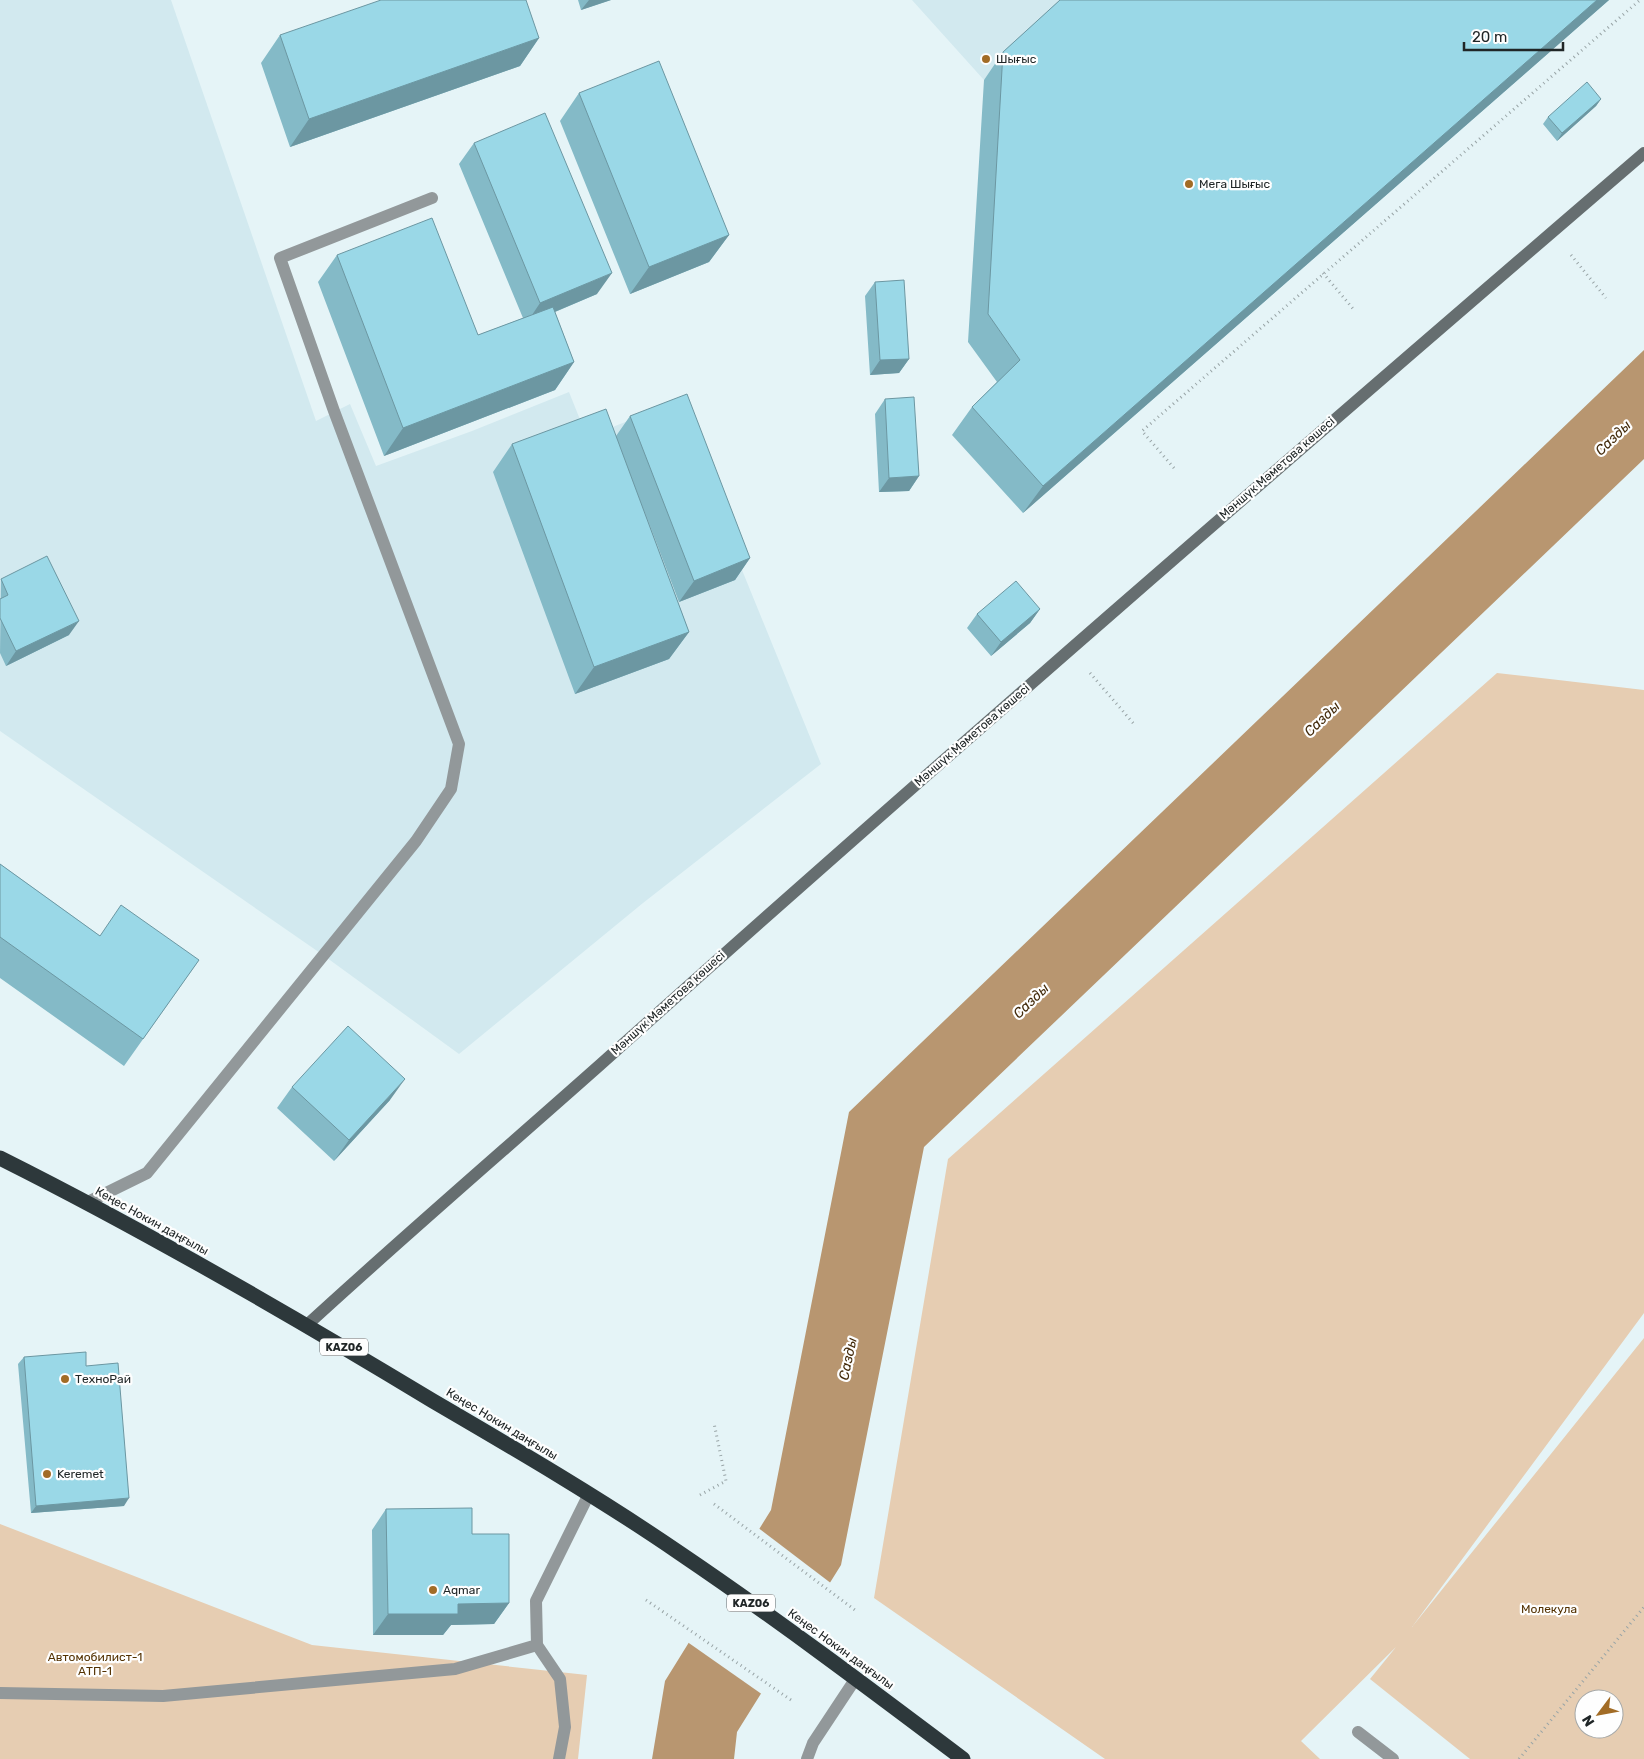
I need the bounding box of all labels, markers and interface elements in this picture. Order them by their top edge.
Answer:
scale bar [1464,20,1563,52]
text: 20 m [1472,28,1507,46]
place label: Шығыс [996,52,1037,66]
marker: Шығыс [980,53,992,65]
place label: Мега Шығыс [1199,177,1271,191]
marker: Мега Шығыс [1183,178,1195,190]
street label: Мәншүк Мәметова көшесі [1216,414,1338,522]
water label: Сазды [1592,417,1634,459]
street label: Мәншүк Мәметова көшесі [911,681,1033,789]
water label: Сазды [1301,698,1343,740]
street label: Мәншүк Мәметова көшесі [608,948,728,1058]
water label: Сазды [1010,980,1052,1022]
street label: Кеңес Нокин даңғылы [93,1184,211,1258]
water label: Сазды [835,1336,861,1382]
road number: KАZ06 [320,1338,368,1355]
place label: ТехноРай [75,1372,131,1386]
marker: ТехноРай [59,1373,71,1385]
street label: Кеңес Нокин даңғылы [444,1385,560,1463]
place label: Keremet [57,1467,104,1481]
marker: Keremet [41,1468,53,1480]
place label: Aqmar [443,1583,480,1597]
marker: Aqmar [427,1584,439,1596]
road number: KАZ06 [727,1595,775,1612]
park label: Молекула [1521,1602,1577,1616]
street label: Кеңес Нокин даңғылы [785,1606,897,1692]
park label: Автомобилист-1 АТП-1 [48,1650,142,1678]
north arrow [1574,1689,1624,1739]
text: N [1579,1712,1598,1729]

